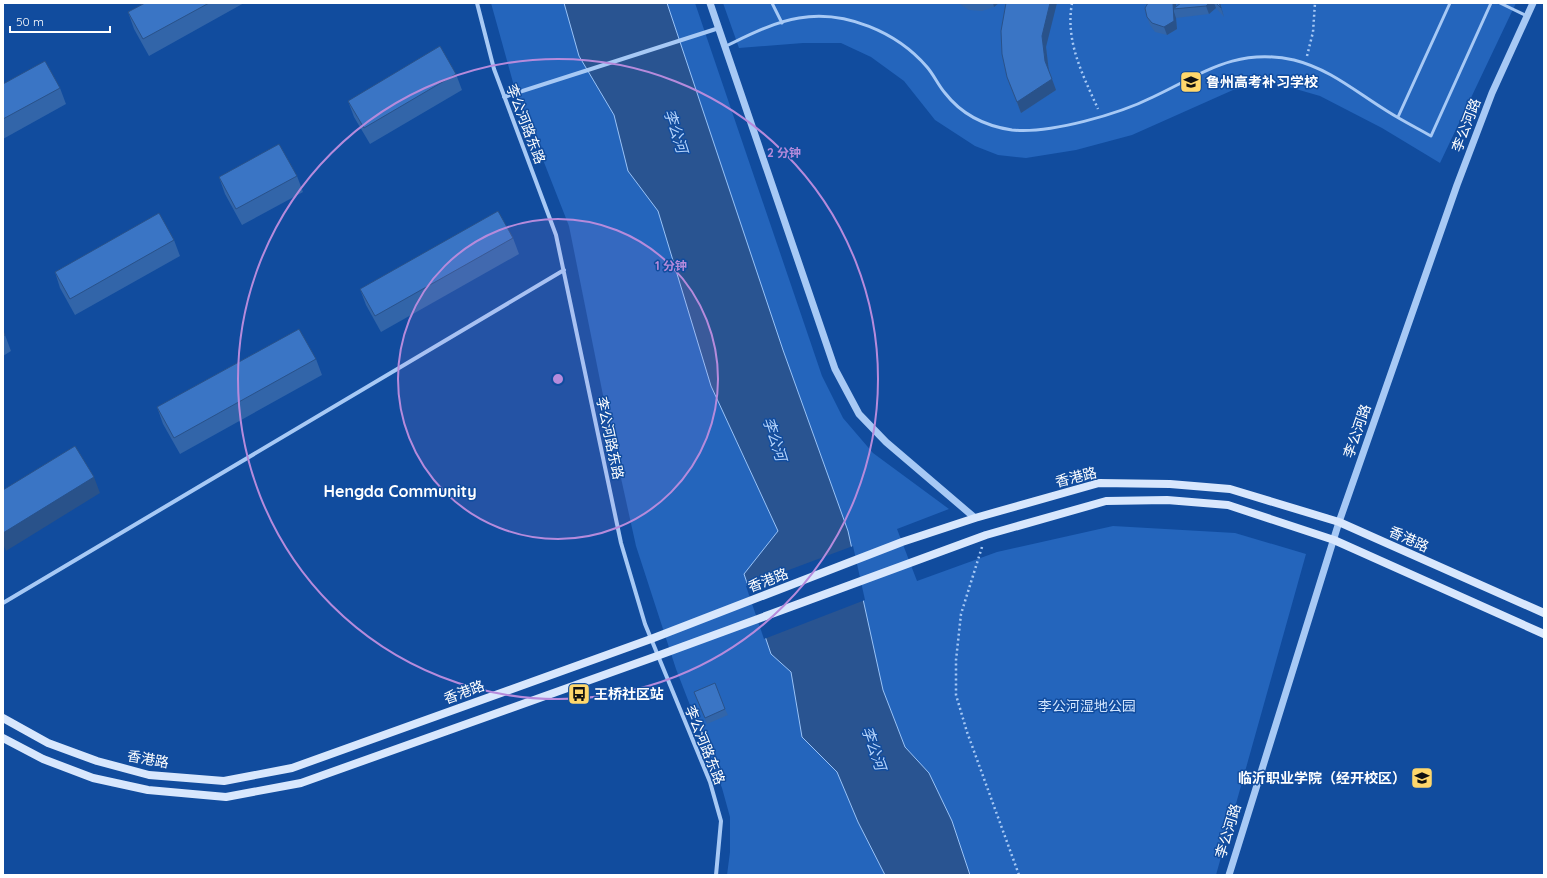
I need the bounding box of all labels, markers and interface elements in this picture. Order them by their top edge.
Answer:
scale bar [10,8,110,34]
text: 50 m [16,14,44,29]
school or university icon: 鲁州高考补习学校 [1178,69,1204,95]
place label: 鲁州高考补习学校 [1206,73,1318,91]
street label: 李公河路东路 [503,82,549,166]
street label: 李公河路 [1448,96,1484,154]
water label: 李公河 [660,107,693,158]
text: 2 分钟 [767,145,801,160]
text: 1 分钟 [655,258,687,273]
centre of rings [551,372,565,386]
street label: 李公河路东路 [592,395,628,481]
street label: 李公河路 [1339,402,1375,460]
water label: 李公河 [759,415,792,466]
street label: 香港路 [1053,463,1099,491]
district label: Hengda Community [323,481,477,501]
street label: 香港路 [1386,522,1432,556]
street label: 香港路 [745,564,791,596]
street label: 香港路 [441,676,487,708]
bus stop icon: 王桥社区站 [566,681,592,707]
place label: 王桥社区站 [594,685,664,703]
park label: 李公河湿地公园 [1038,697,1136,715]
street label: 李公河路东路 [681,703,729,787]
water label: 李公河 [858,724,891,775]
street label: 香港路 [126,746,170,772]
school or university icon: 临沂职业学院（经开校区） [1409,765,1435,791]
place label: 临沂职业学院（经开校区） [1238,769,1406,787]
street label: 李公河路 [1211,802,1245,860]

